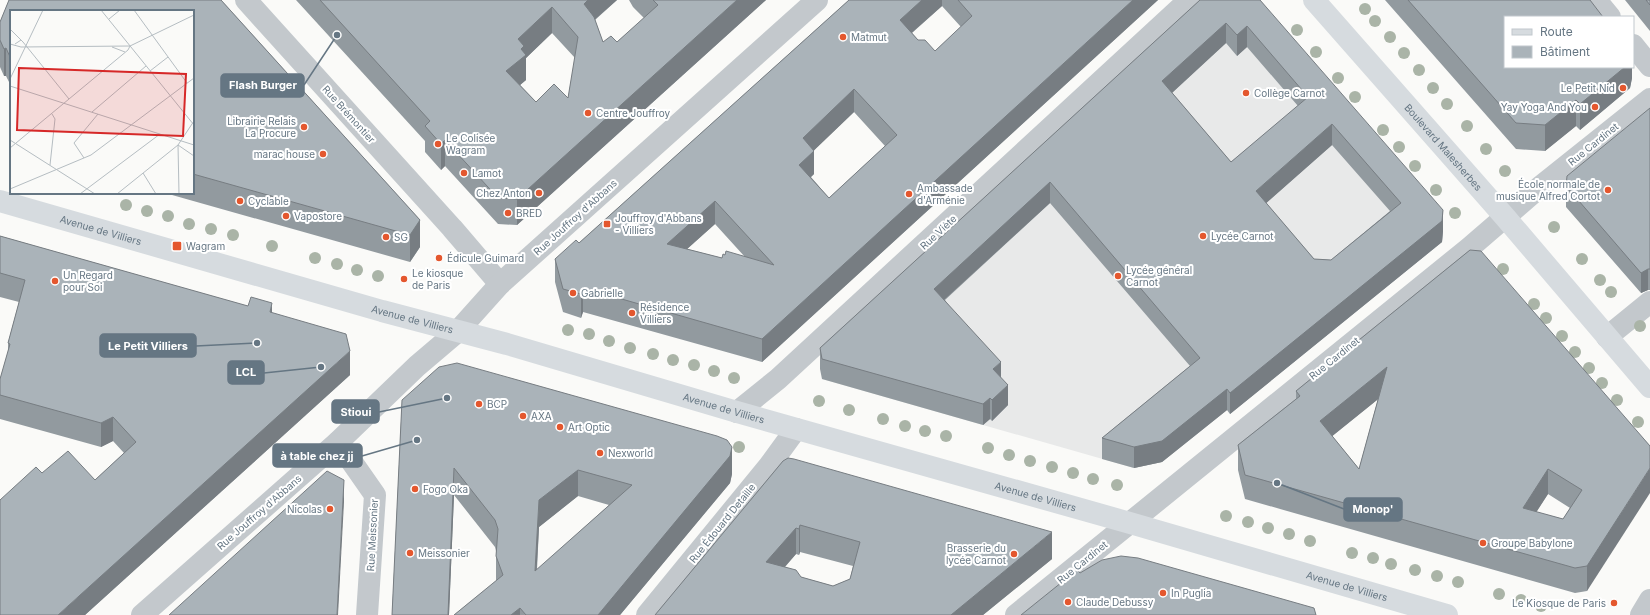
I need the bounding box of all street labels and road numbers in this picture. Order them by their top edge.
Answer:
street label: Rue Brémontier [320,83,378,145]
street label: Boulevard Malesherbes [1402,101,1485,193]
street label: Rue Cardinet [1565,120,1621,168]
street label: Rue Jouffroy d'Abbans [531,176,619,258]
street label: Rue Viète [917,212,959,252]
street label: Avenue de Villiers [59,213,143,247]
street label: Avenue de Villiers [370,302,455,336]
street label: Rue Cardinet [1306,334,1362,382]
street label: Avenue de Villiers [682,390,766,426]
street label: Rue Jouffroy d'Abbans [214,472,304,552]
street label: Avenue de Villiers [993,479,1078,514]
street label: Rue Édouard Detaille [686,480,758,565]
street label: Rue Meissonier [364,498,380,572]
street label: Rue Cardinet [1054,538,1110,586]
street label: Avenue de Villiers [1305,568,1389,603]

